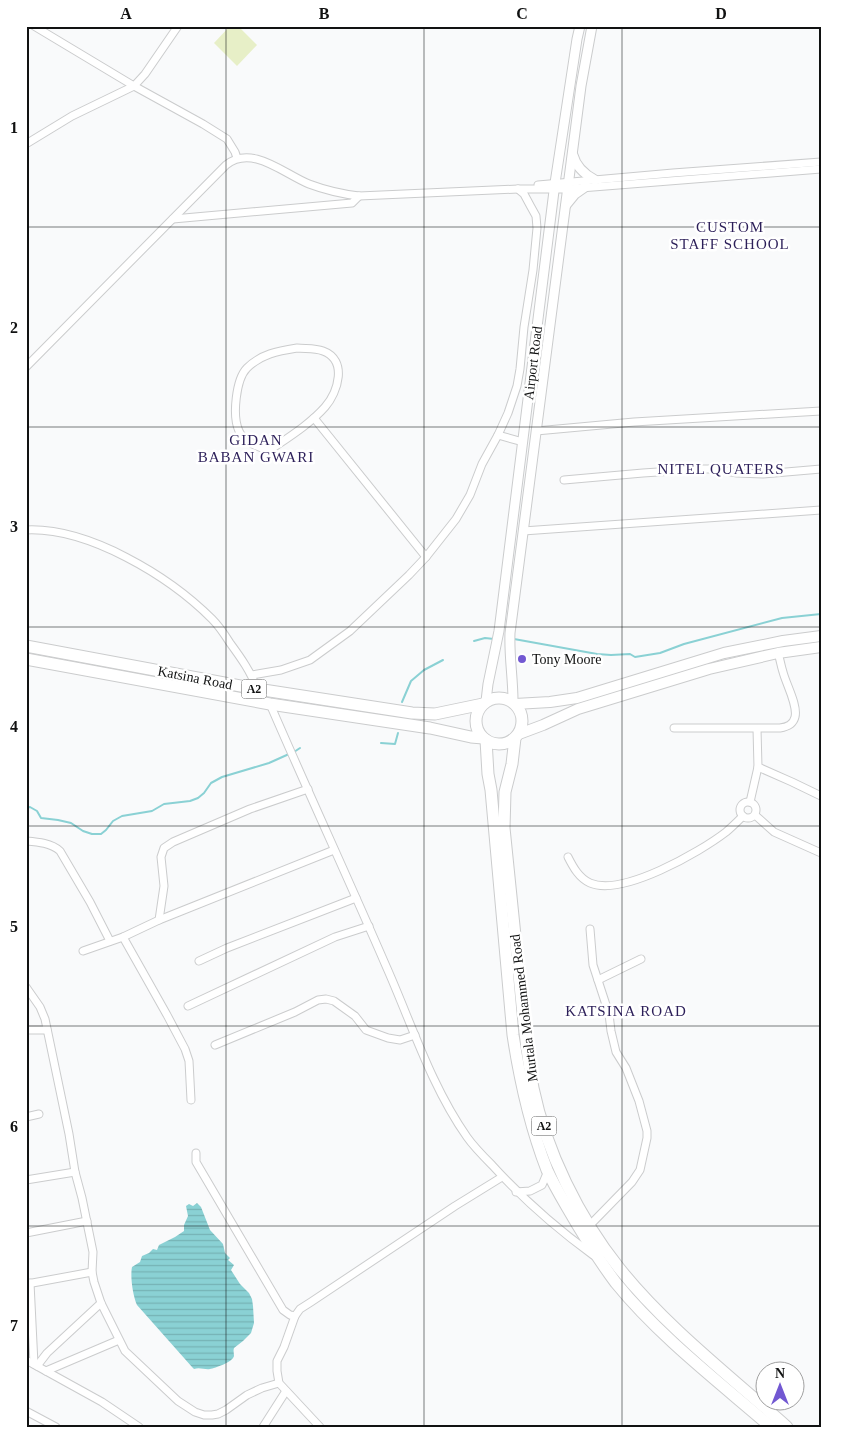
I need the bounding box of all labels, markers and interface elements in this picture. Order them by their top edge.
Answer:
text: A [120,5,132,22]
text: B [319,5,330,22]
text: C [516,5,528,22]
text: D [715,5,727,22]
text: 1 [10,119,18,136]
district label: CUSTOM STAFF SCHOOL [670,219,790,252]
text: 2 [10,319,18,336]
street label: Airport Road [521,325,545,401]
district label: GIDAN BABAN GWARI [198,432,314,465]
district label: NITEL QUATERS [657,461,785,477]
text: 3 [10,518,18,535]
place label: Tony Moore [532,652,601,667]
marker: Tony Moore [516,653,528,665]
street label: Katsina Road [156,663,234,693]
road number: A2 [242,680,266,699]
text: 4 [10,718,18,735]
text: 5 [10,918,18,935]
street label: Murtala Mohammed Road [508,933,540,1083]
district label: KATSINA ROAD [565,1003,687,1019]
road number: A2 [532,1116,556,1136]
text: 6 [10,1118,18,1135]
text: 7 [10,1317,18,1334]
north arrow [754,1360,804,1410]
text: N [775,1366,785,1381]

